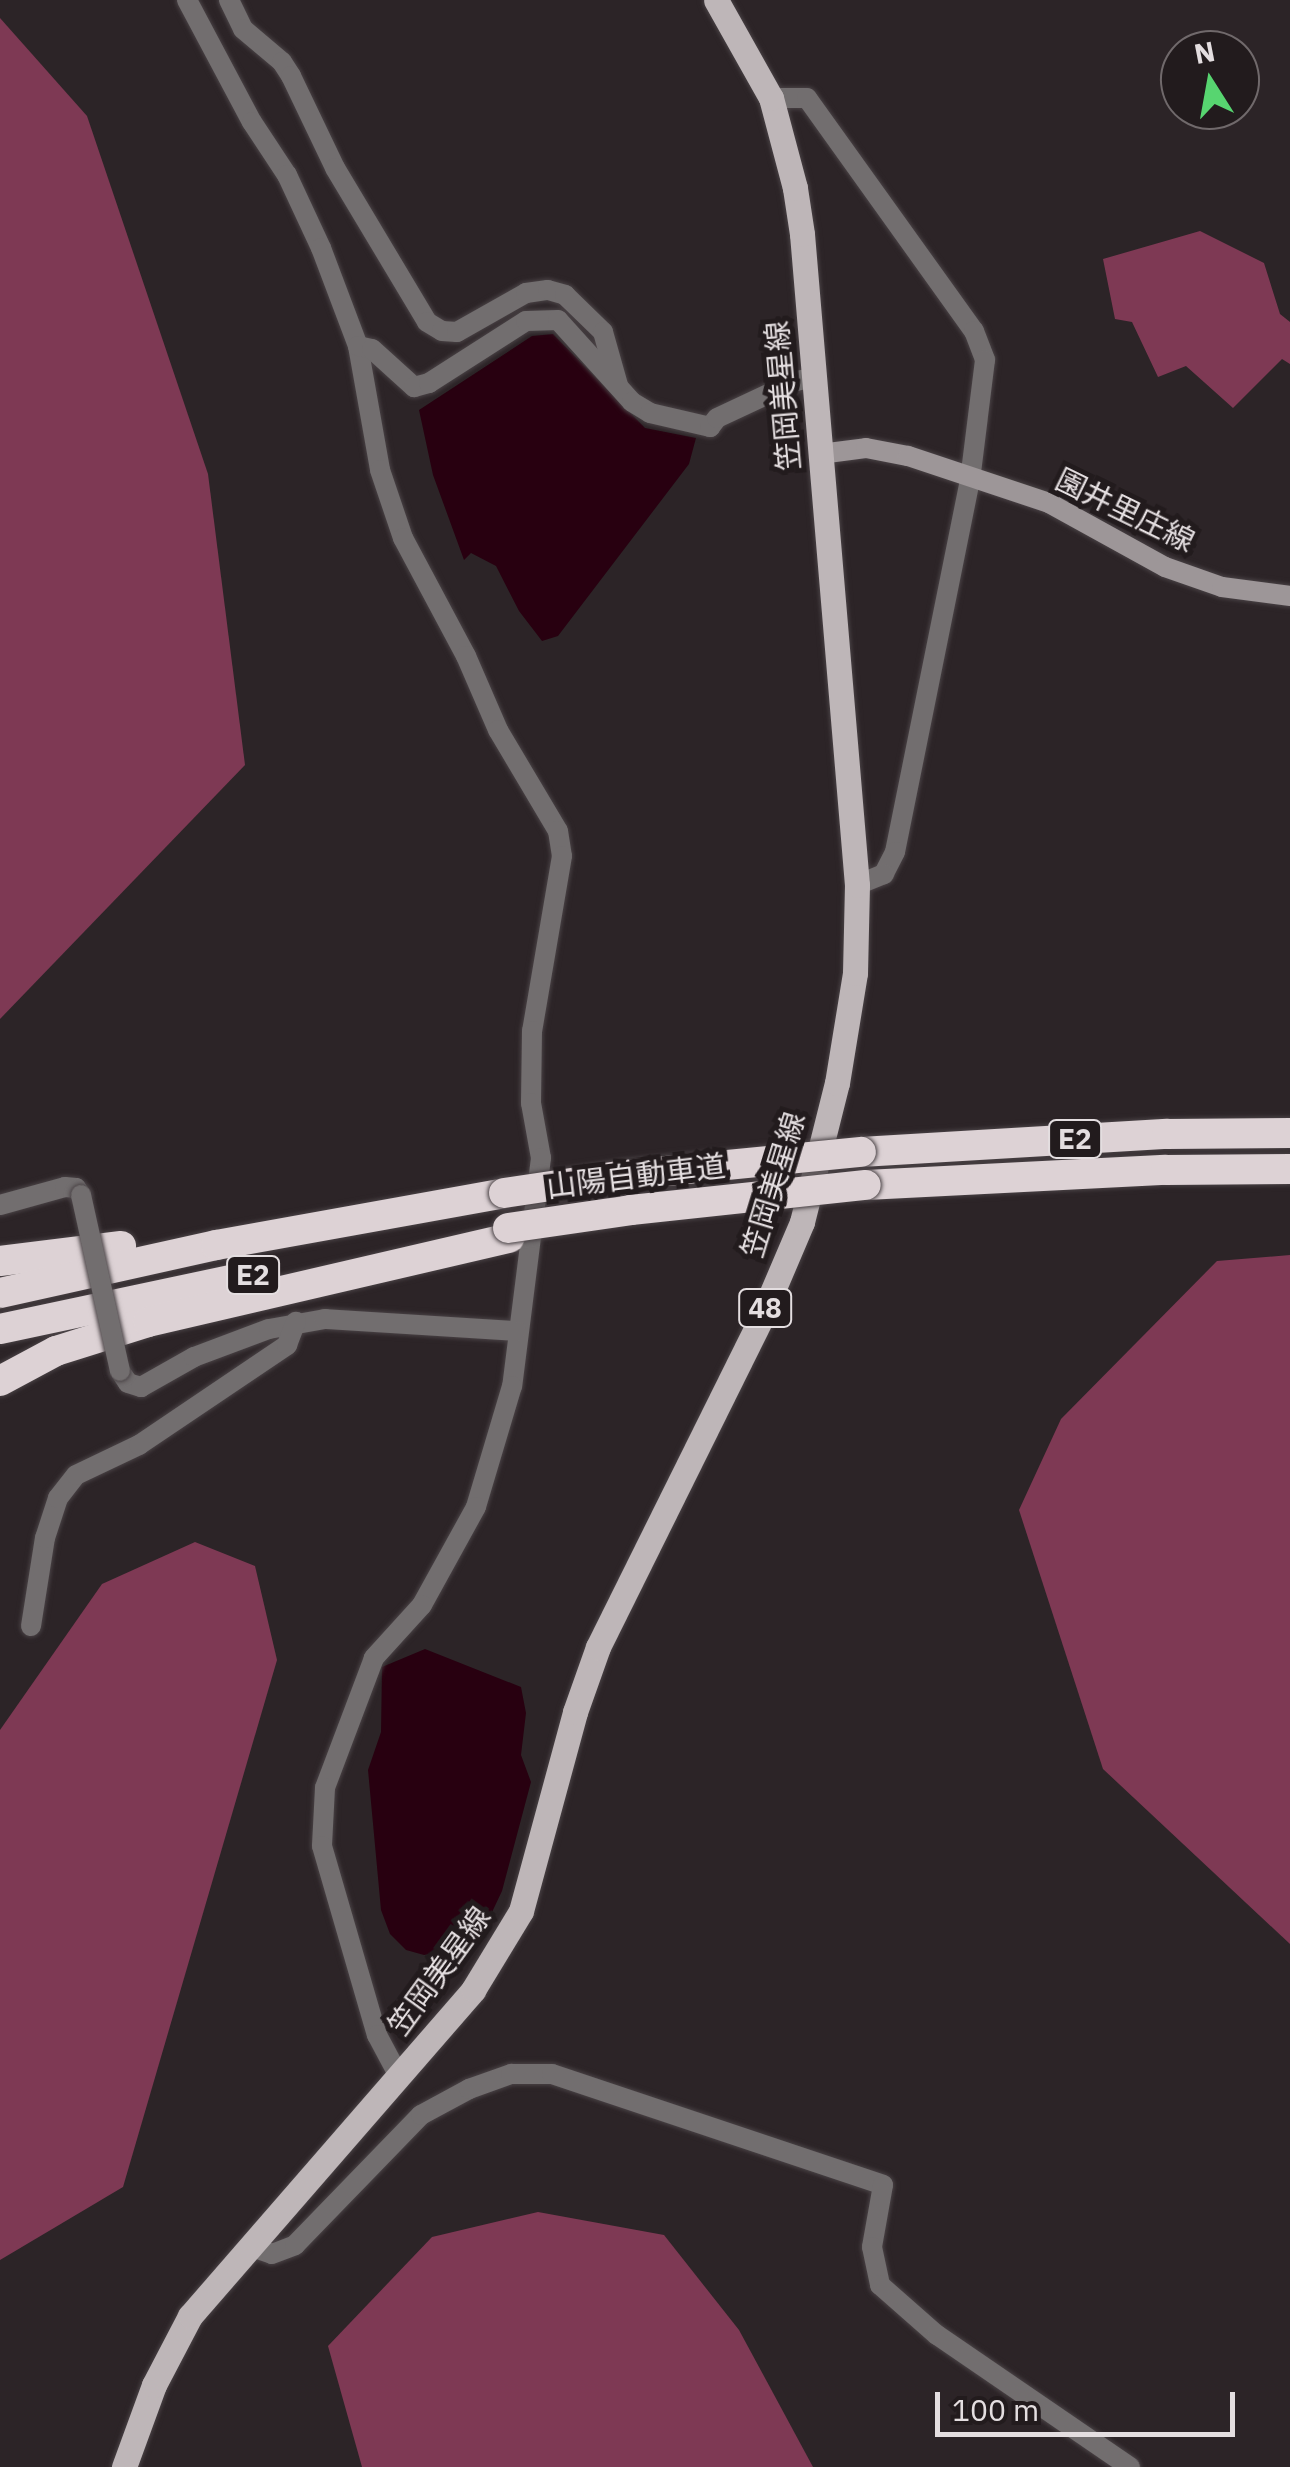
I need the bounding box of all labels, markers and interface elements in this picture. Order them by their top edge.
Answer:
north arrow [1160,30,1260,130]
text: N [1191,32,1218,72]
street label: 笠岡美星線 [759,320,807,472]
street label: 園井里庄線 [1050,461,1200,559]
street label: 笠岡美星線 [734,1108,812,1262]
road number: E2 [1048,1116,1102,1162]
street label: 山陽自動車道 [544,1147,728,1205]
road number: E2 [226,1252,280,1298]
road number: 48 [738,1285,792,1331]
street label: 笠岡美星線 [380,1900,498,2042]
scale bar [940,2372,1240,2434]
text: 100 m [952,2390,1039,2429]

